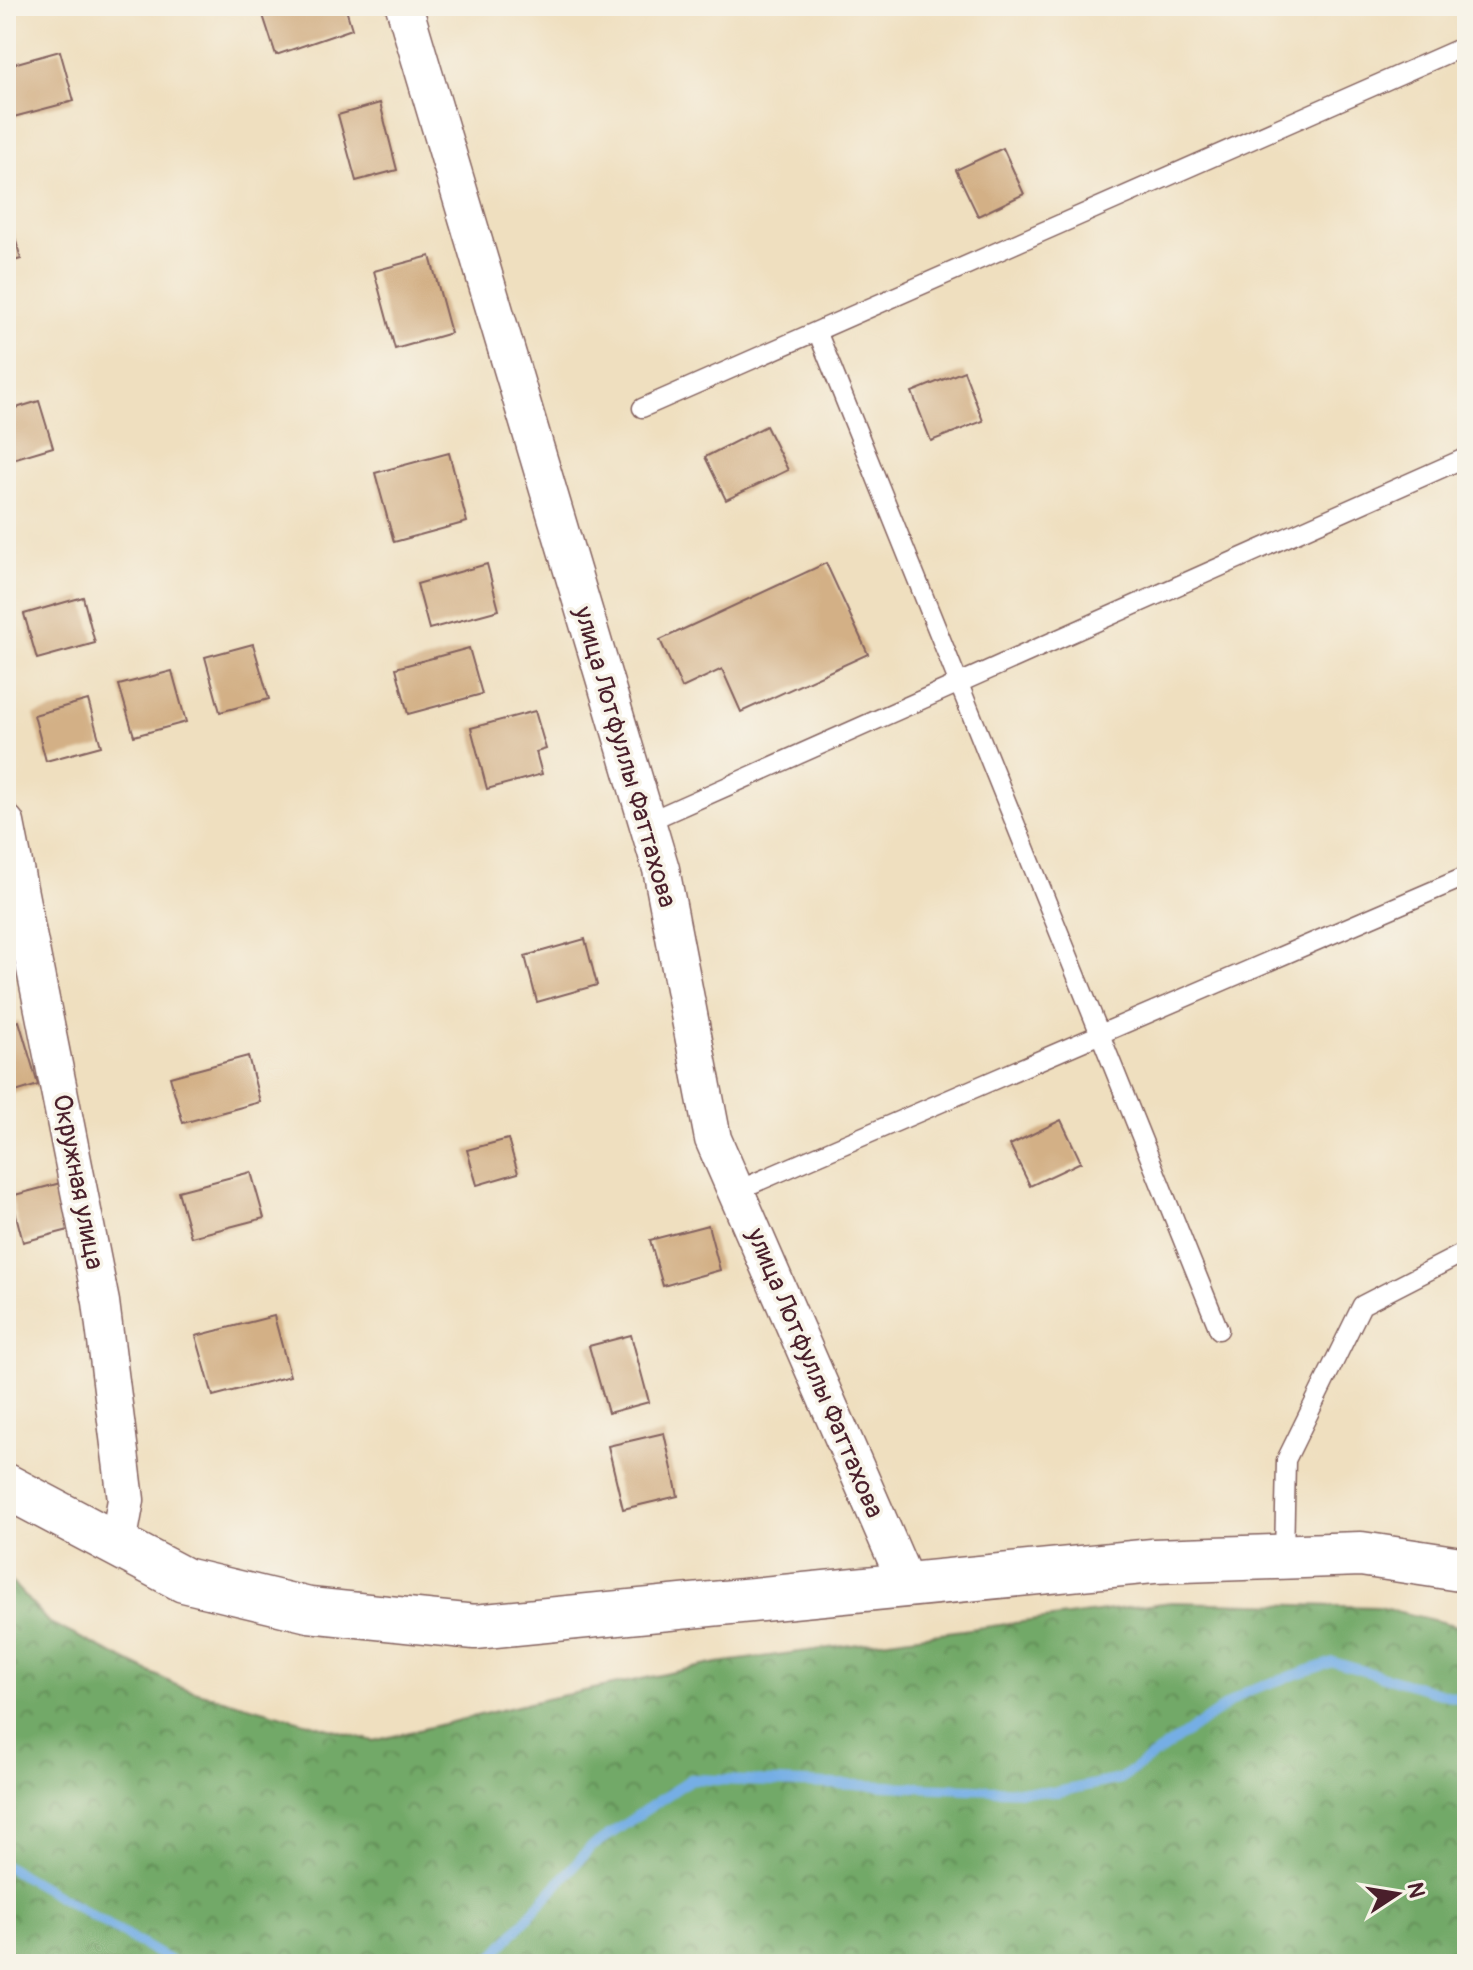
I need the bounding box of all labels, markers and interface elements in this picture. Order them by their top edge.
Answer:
street label: улица Лотфуллы Фаттахова [566,602,683,911]
street label: Окружная улица [45,1092,111,1272]
street label: улица Лотфуллы Фаттахова [739,1222,891,1523]
north arrow [1357,1854,1437,1934]
text: N [1400,1880,1431,1900]

